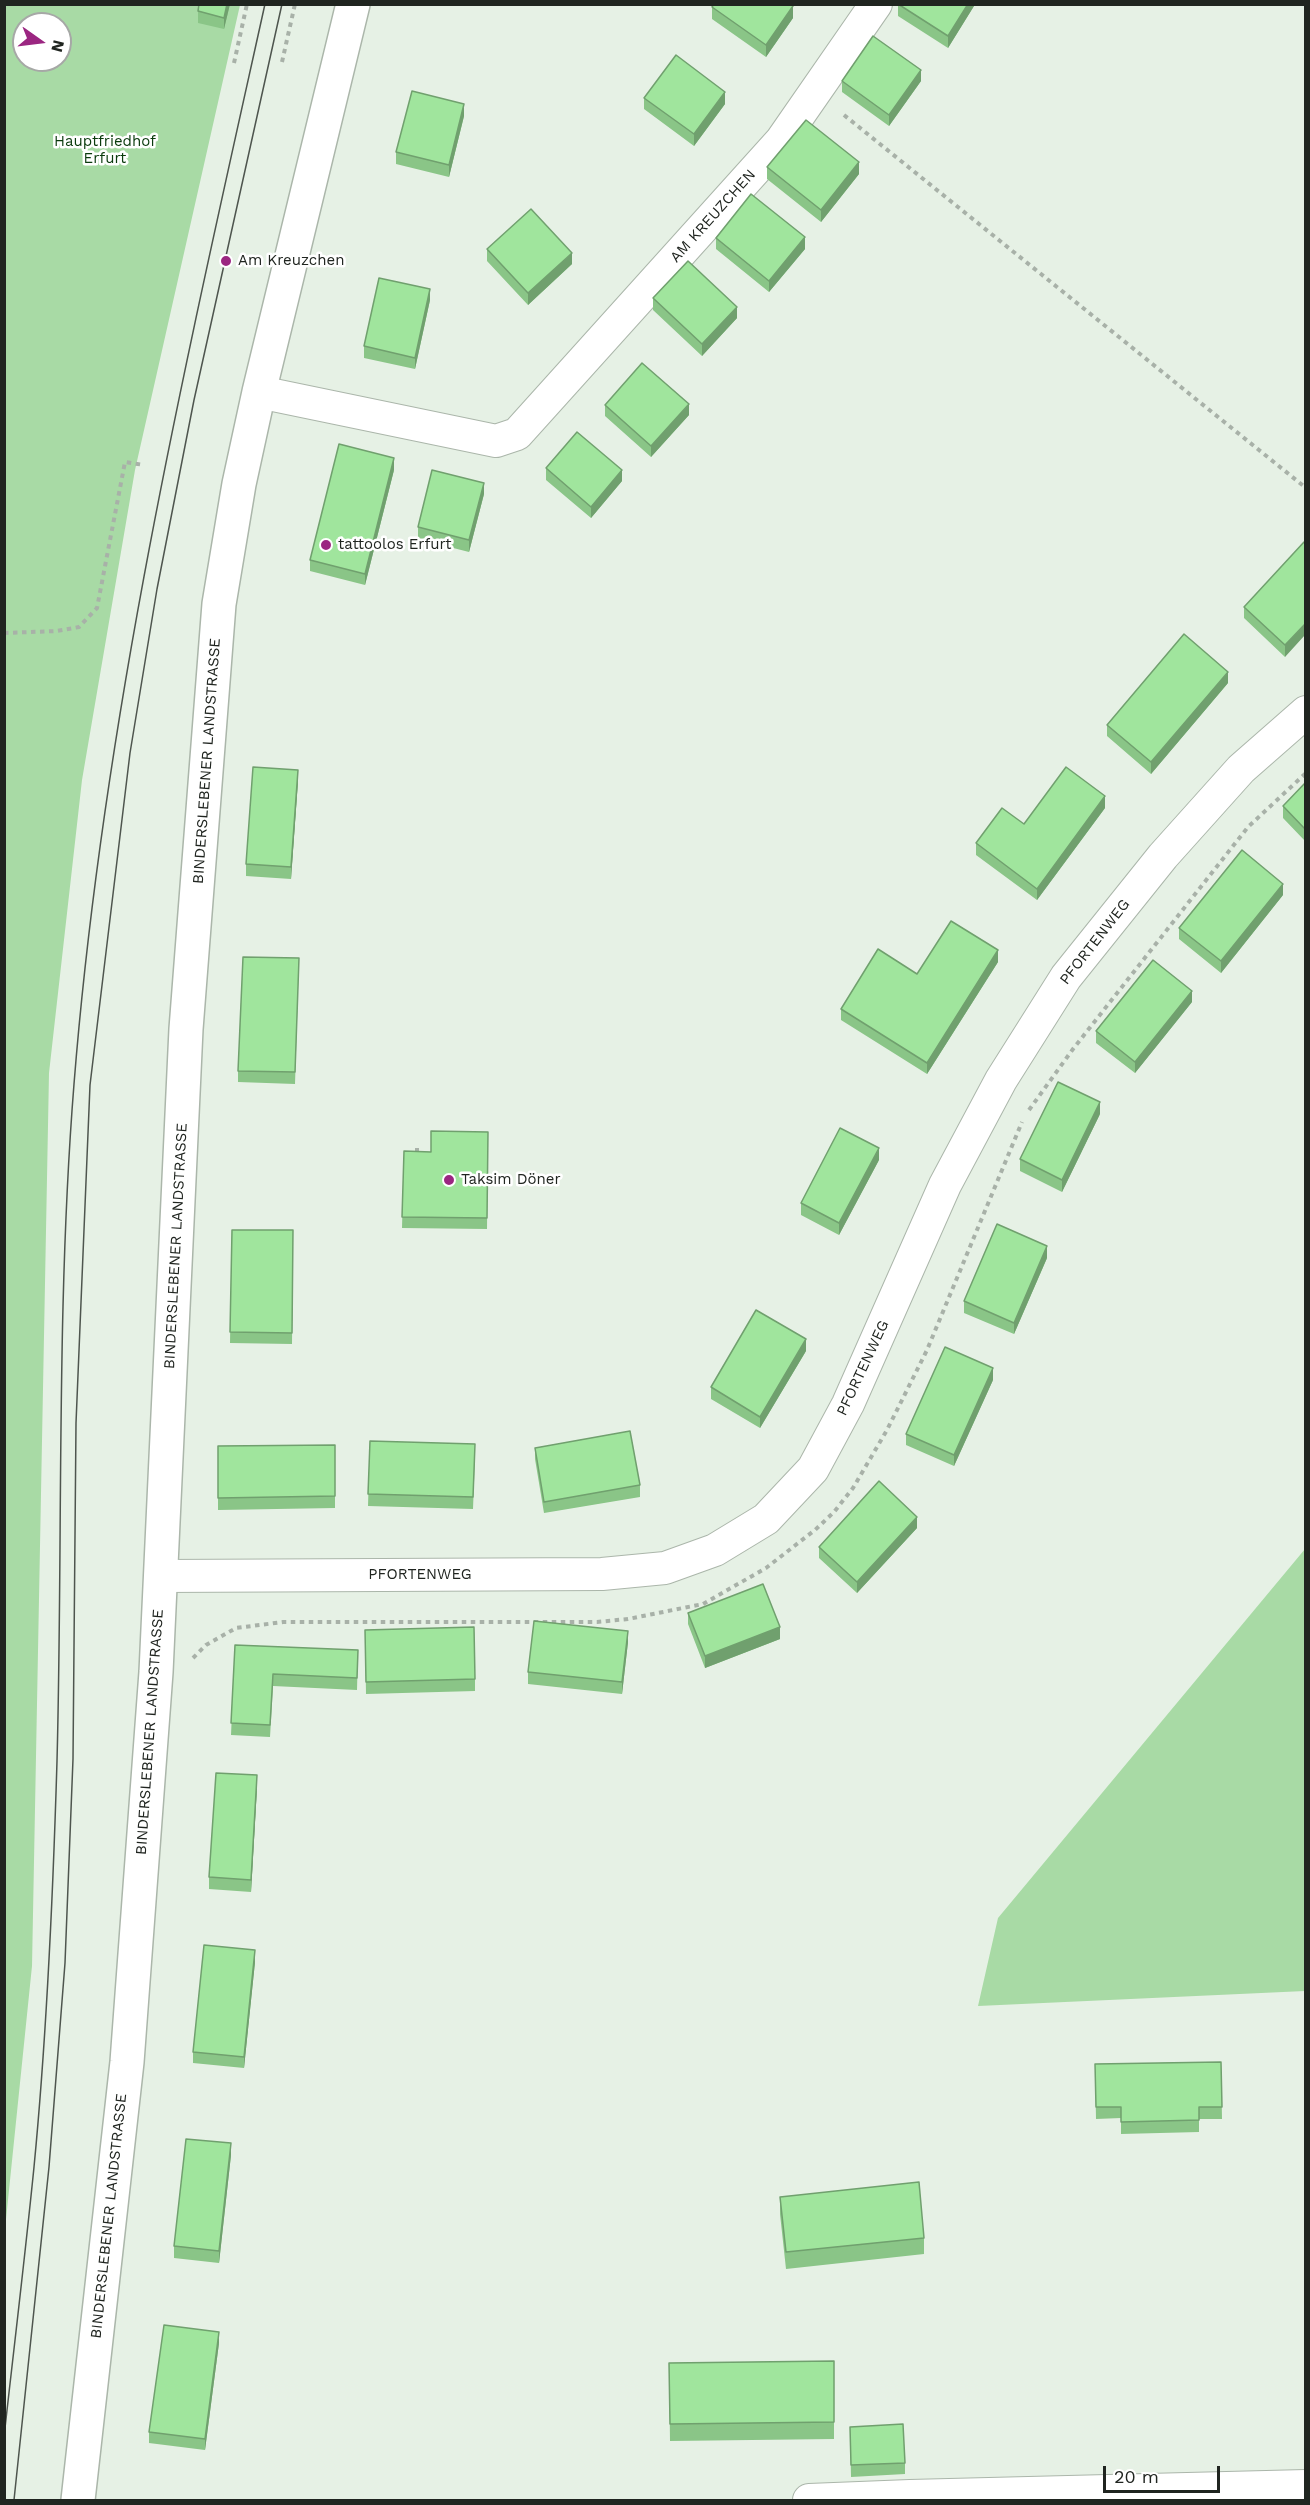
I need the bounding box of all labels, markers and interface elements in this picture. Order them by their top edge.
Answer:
north arrow [12,12,72,72]
text: N [47,38,69,54]
park label: Hauptfriedhof Erfurt [54,133,156,168]
street label: AM KREUZCHEN [667,166,759,266]
place label: Am Kreuzchen [238,252,344,270]
marker: Am Kreuzchen [219,254,233,268]
place label: tattoolos Erfurt [338,536,451,554]
marker: tattoolos Erfurt [319,538,333,552]
street label: BINDERSLEBENER LANDSTRASSE [189,638,225,884]
street label: PFORTENWEG [1056,896,1134,988]
street label: BINDERSLEBENER LANDSTRASSE [161,1123,191,1369]
place label: Taksim Döner [461,1171,561,1189]
marker: Taksim Döner [442,1173,456,1187]
street label: PFORTENWEG [833,1317,893,1419]
street label: PFORTENWEG [368,1566,472,1584]
street label: BINDERSLEBENER LANDSTRASSE [132,1609,168,1855]
street label: BINDERSLEBENER LANDSTRASSE [87,2093,131,2339]
scale bar [1106,2454,1223,2492]
text: 20 m [1114,2466,1159,2487]

